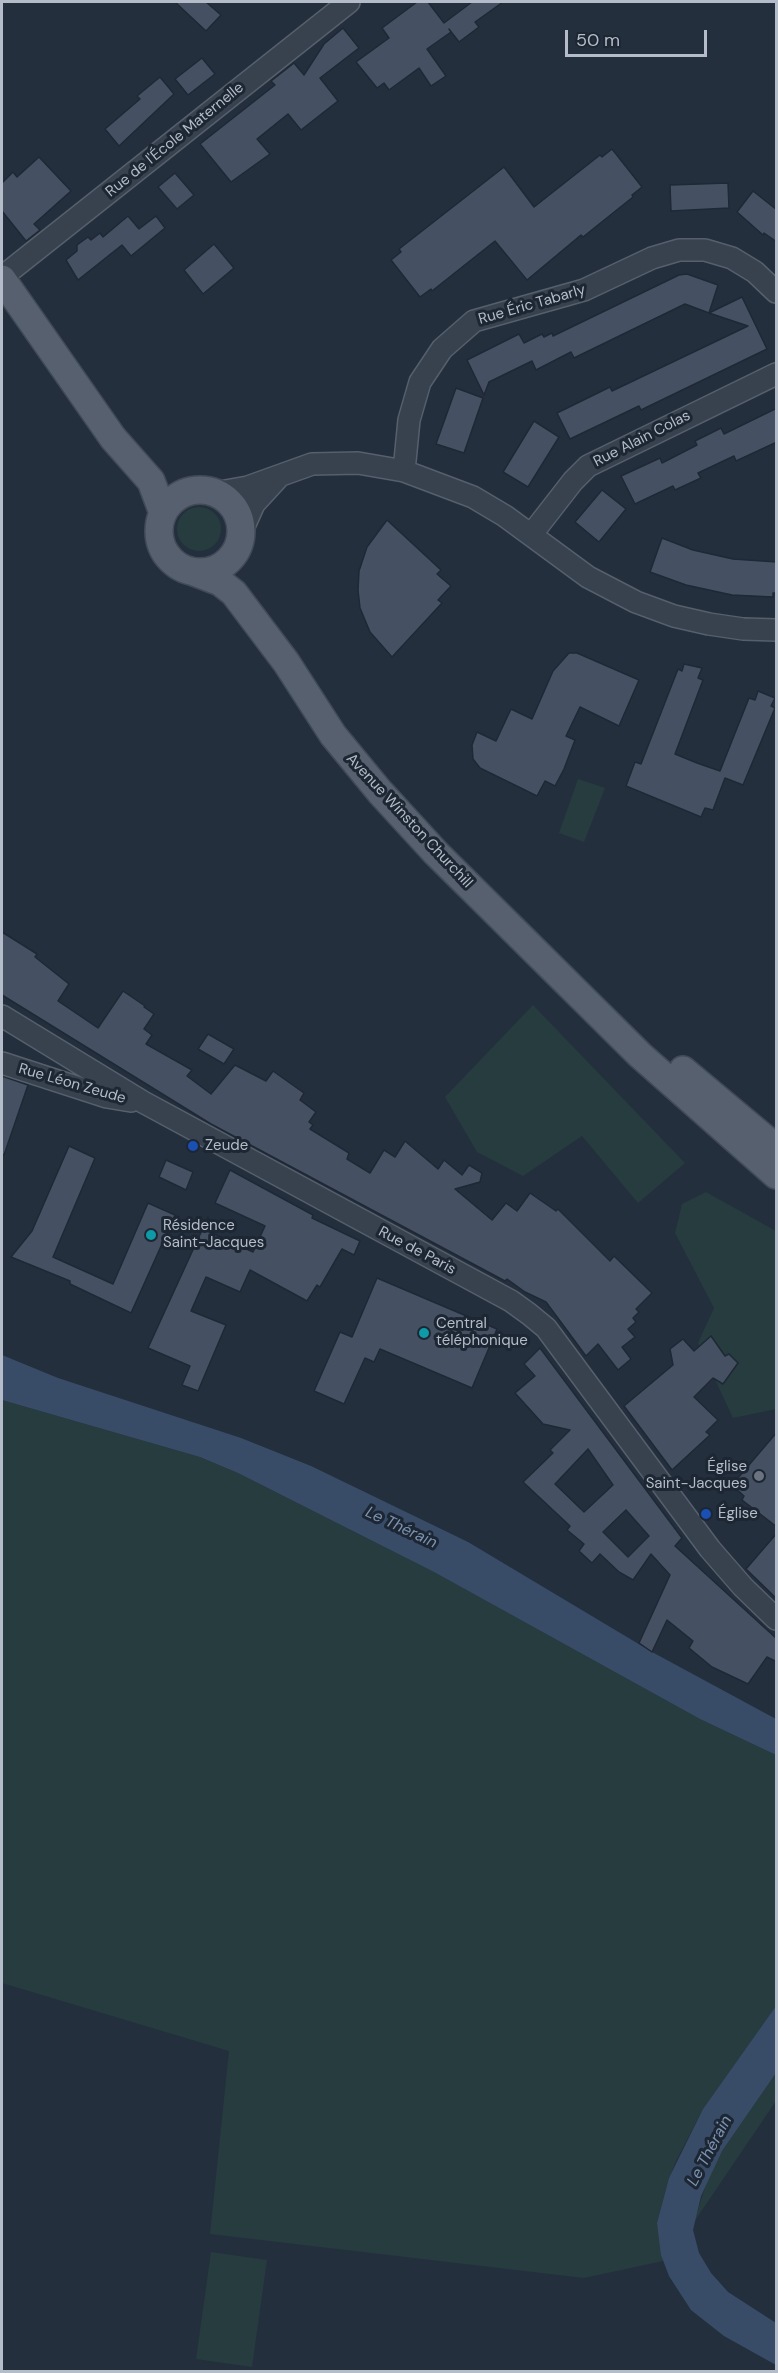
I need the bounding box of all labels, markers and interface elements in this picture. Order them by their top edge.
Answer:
scale bar [568,18,710,56]
text: 50 m [576,28,620,52]
street label: Rue de l'École Maternelle [102,79,248,201]
street label: Rue Éric Tabarly [476,281,588,329]
street label: Rue Alain Colas [591,407,693,471]
street label: Avenue Winston Churchill [342,750,476,892]
street label: Rue Léon Zeude [16,1060,128,1108]
place label: Zeude [205,1137,248,1155]
marker: Zeude [186,1139,200,1153]
place label: Résidence Saint-Jacques [163,1217,264,1252]
street label: Rue de Paris [375,1223,459,1279]
marker: Résidence Saint-Jacques [144,1228,158,1242]
place label: Central téléphonique [436,1315,528,1350]
marker: Central téléphonique [417,1326,431,1340]
place label: Église Saint-Jacques [646,1458,747,1493]
marker: Église Saint-Jacques [752,1469,766,1483]
water label: Le Thérain [362,1503,440,1553]
place label: Église [718,1505,758,1523]
marker: Église [699,1507,713,1521]
water label: Le Thérain [683,2113,737,2189]

